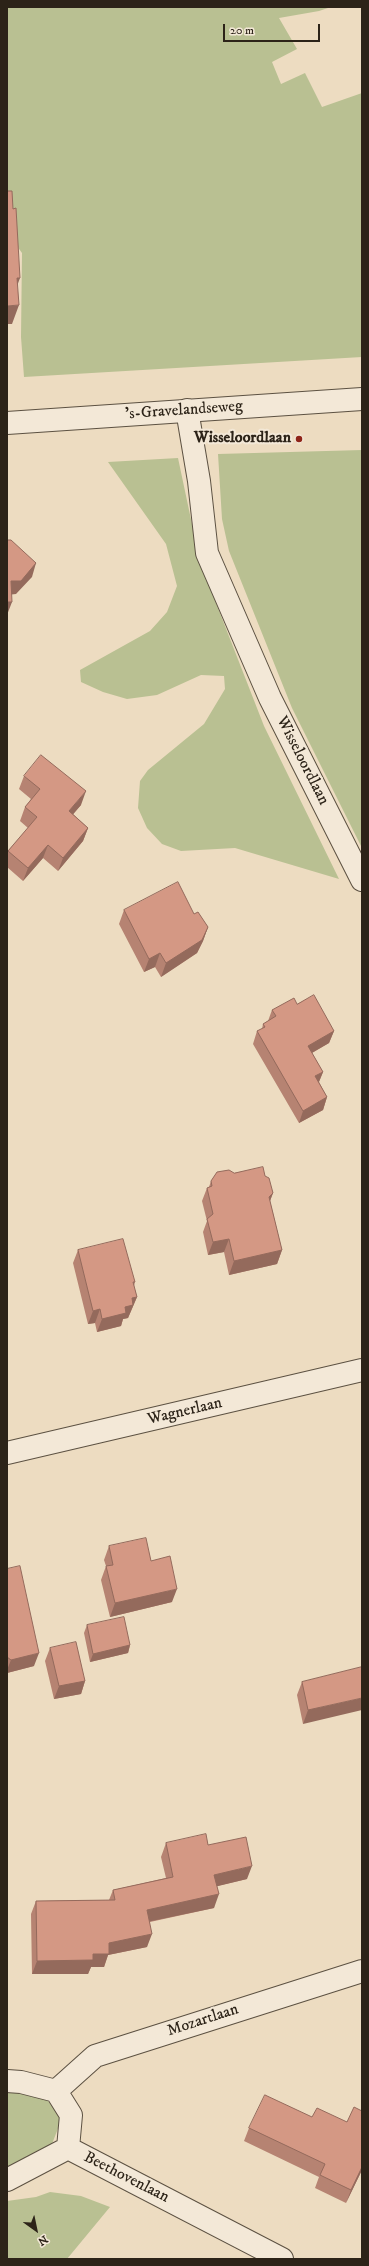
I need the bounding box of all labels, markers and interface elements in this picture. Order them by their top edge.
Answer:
scale bar [225,16,322,42]
text: 20 m [230,23,254,38]
street label: 's-Gravelandseweg [125,397,243,425]
place label: Wisseloordlaan [194,429,291,449]
marker: Wisseloordlaan [294,434,304,444]
street label: Wisseloordlaan [271,713,333,809]
street label: Wagnerlaan [146,1394,224,1430]
street label: Mozartlaan [165,2000,241,2042]
street label: Beethovenlaan [80,2148,172,2208]
north arrow [16,2210,56,2250]
text: N [35,2232,50,2248]

